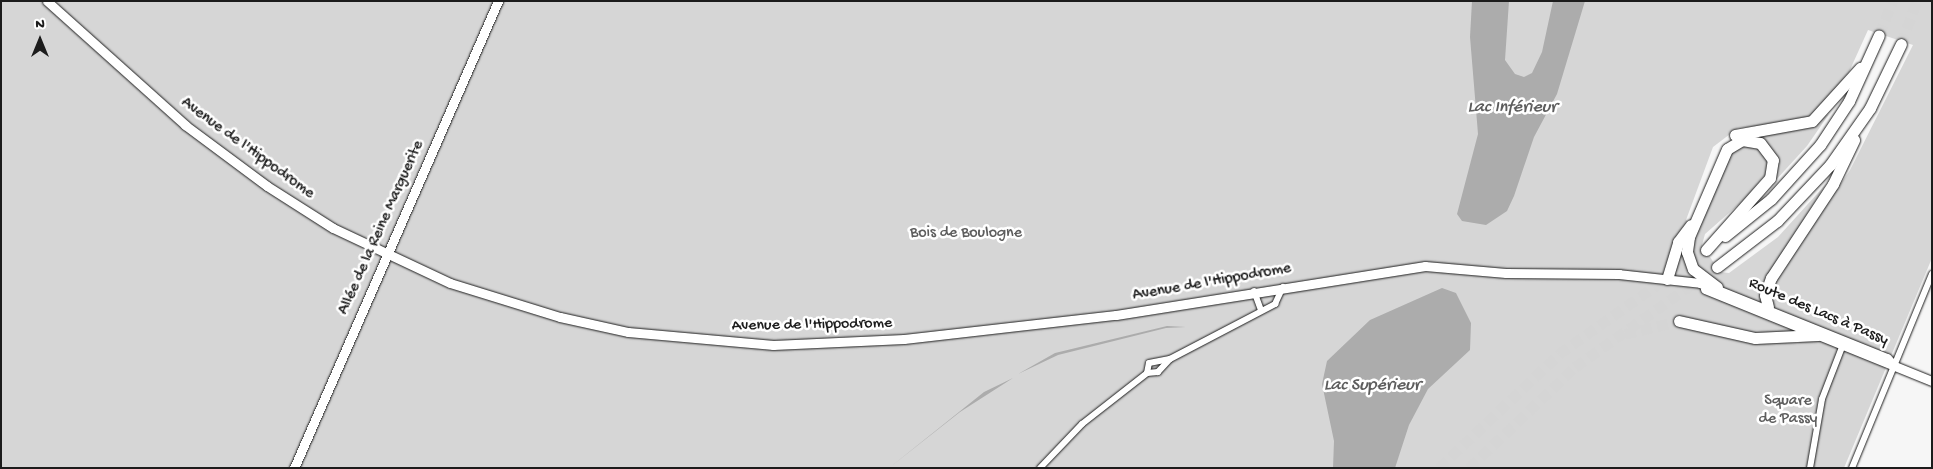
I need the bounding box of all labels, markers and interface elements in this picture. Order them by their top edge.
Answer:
north arrow [15,15,65,65]
text: N [35,16,45,33]
street label: Avenue de l'Hippodrome [176,94,318,204]
water label: Lac Inférieur [1467,97,1557,119]
street label: Allée de la Reine Marguerite [335,138,429,318]
park label: Bois de Boulogne [910,224,1022,244]
street label: Avenue de l'Hippodrome [1131,260,1293,306]
street label: Route des Lacs à Passy [1745,275,1891,351]
street label: Avenue de l'Hippodrome [732,315,892,337]
water label: Lac Supérieur [1324,375,1420,397]
park label: Square de Passy [1759,392,1817,430]

